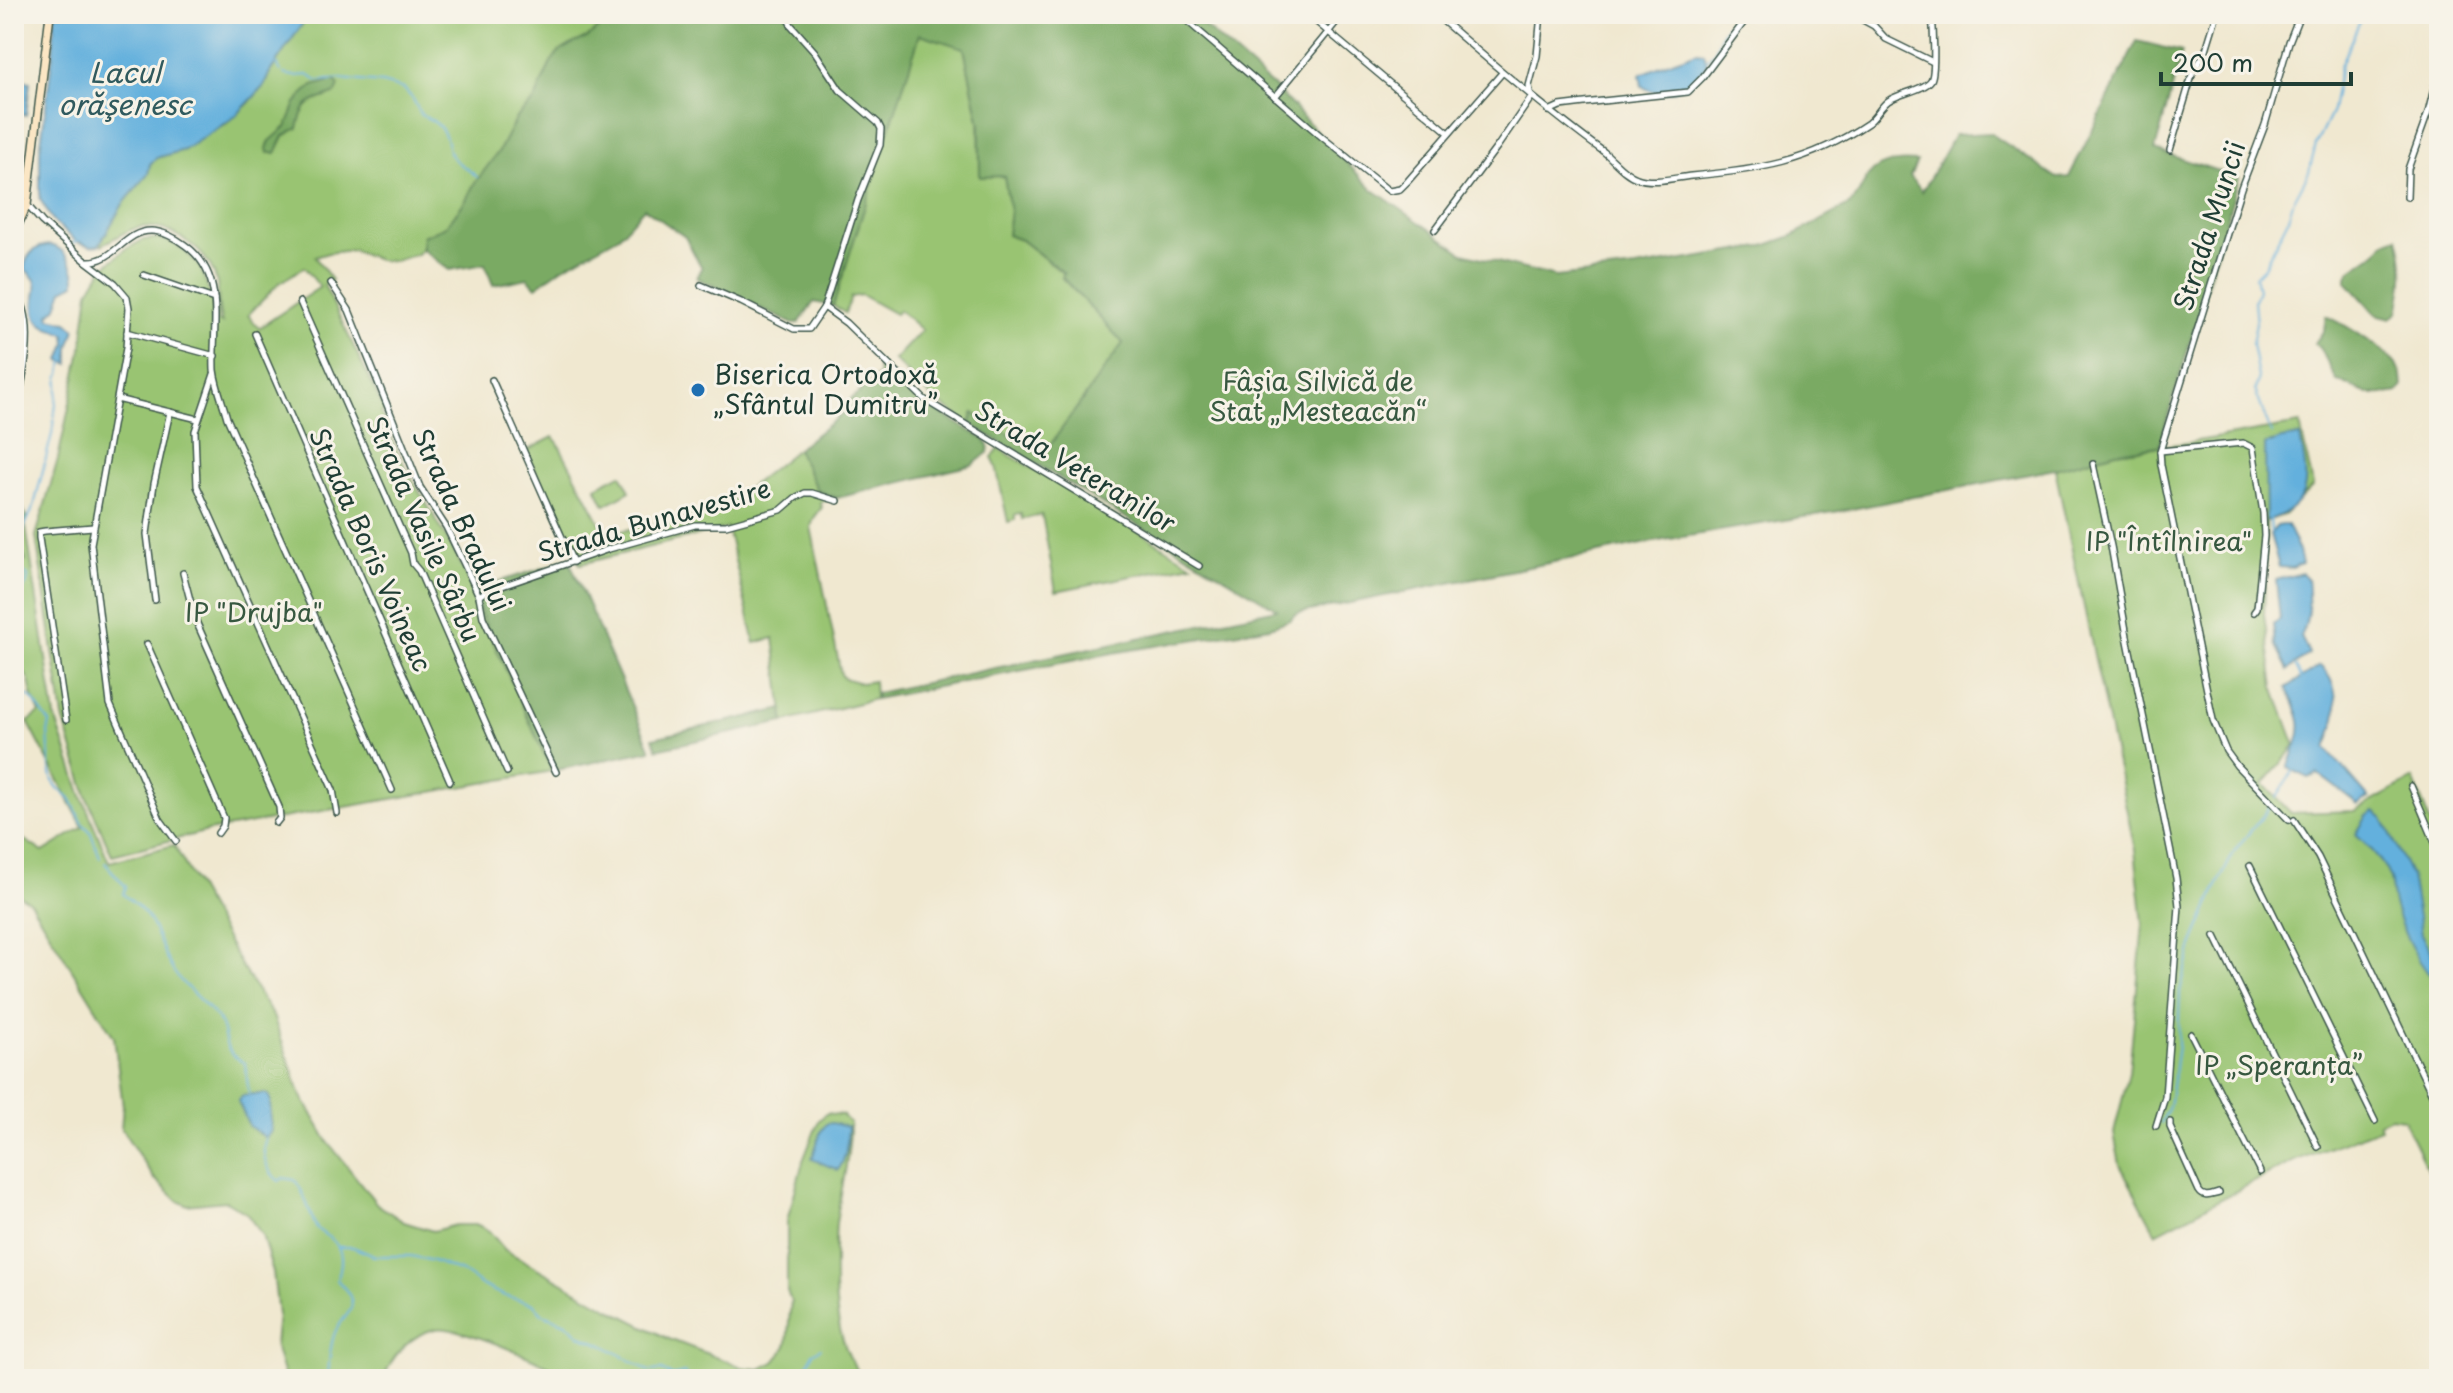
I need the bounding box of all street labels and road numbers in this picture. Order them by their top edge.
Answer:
street label: Strada Muncii [2163,136,2254,316]
street label: Strada Veteranilor [968,390,1185,542]
street label: Strada Vasile Sârbu [357,409,492,648]
street label: Strada Boris Voineac [300,421,443,678]
street label: Strada Bradului [403,421,522,618]
street label: Strada Bunavestire [532,468,775,572]

